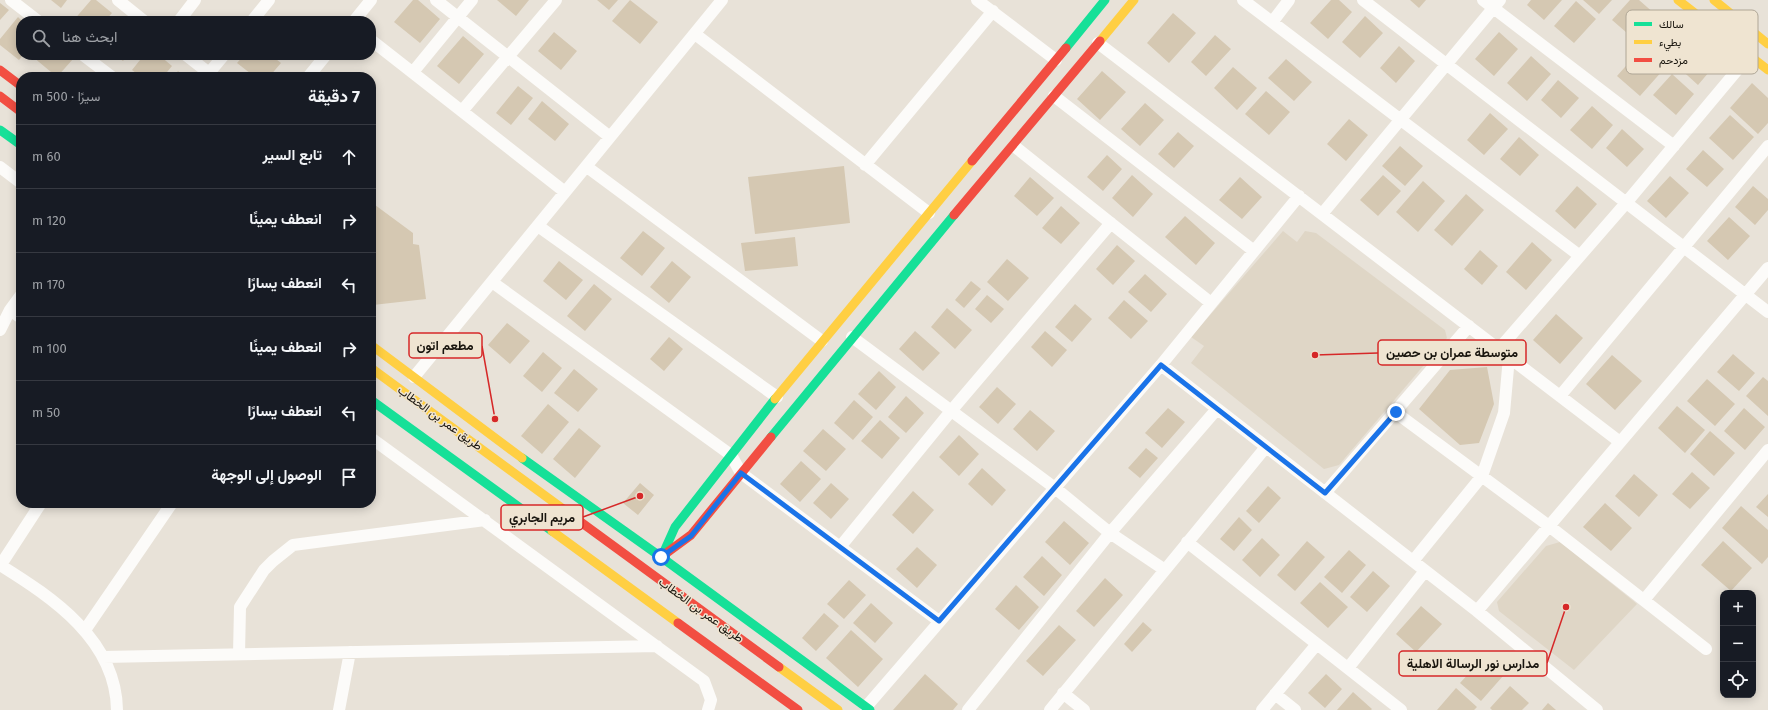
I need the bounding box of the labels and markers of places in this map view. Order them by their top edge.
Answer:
callout: مطعم اتون [409,333,482,358]
callout: متوسطة عمران بن حصين [1378,340,1526,365]
callout: مريم الجابري [501,505,583,530]
callout: مدارس نور الرسالة الاهلية [1399,651,1547,676]

